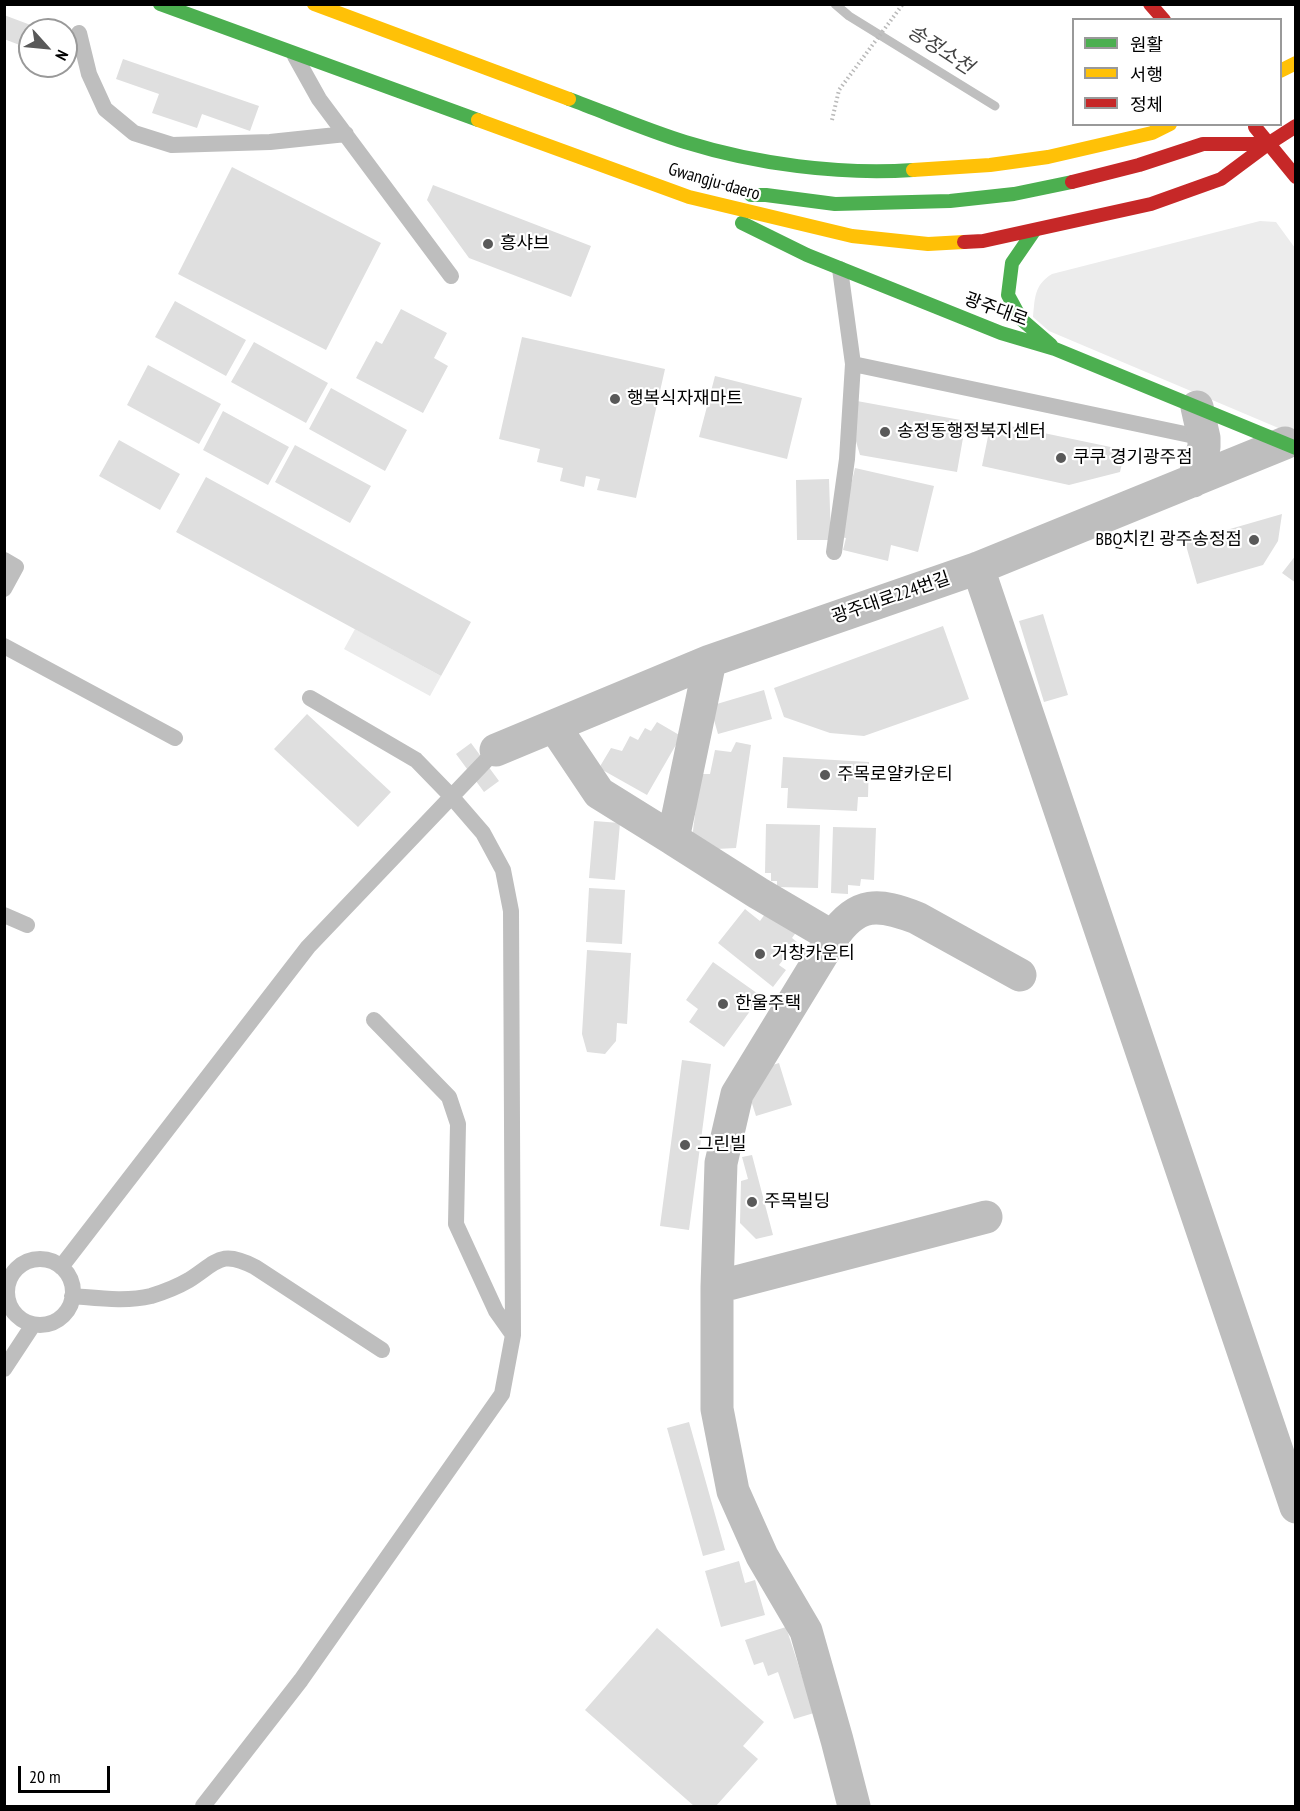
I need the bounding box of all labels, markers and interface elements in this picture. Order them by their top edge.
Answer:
north arrow [18,18,78,78]
legend [1072,18,1282,126]
water label: 송정소천 [903,20,977,80]
text: 원활 [1130,33,1163,56]
text: N [51,47,73,64]
text: 서행 [1130,63,1163,86]
text: 정체 [1130,93,1163,116]
street label: Gwangju-daero [666,159,762,205]
place label: 흥샤브 [500,233,550,255]
marker: 흥샤브 [481,237,495,251]
street label: 광주대로 [961,289,1031,331]
place label: 행복식자재마트 [627,388,743,410]
marker: 행복식자재마트 [608,392,622,406]
place label: 송정동행정복지센터 [897,421,1046,443]
marker: 송정동행정복지센터 [878,425,892,439]
place label: 쿠쿠 경기광주점 [1073,447,1193,469]
marker: 쿠쿠 경기광주점 [1054,451,1068,465]
place label: BBQ치킨 광주송정점 [1095,529,1242,551]
marker: BBQ치킨 광주송정점 [1247,533,1261,547]
street label: 광주대로224번길 [829,568,953,628]
place label: 주목로얄카운티 [837,764,953,786]
marker: 주목로얄카운티 [818,768,832,782]
place label: 거창카운티 [772,943,855,965]
marker: 거창카운티 [753,947,767,961]
place label: 한울주택 [735,993,801,1015]
marker: 한울주택 [716,997,730,1011]
place label: 그린빌 [697,1134,747,1156]
marker: 그린빌 [678,1138,692,1152]
place label: 주목빌딩 [764,1191,830,1213]
marker: 주목빌딩 [745,1195,759,1209]
scale bar [21,1754,112,1792]
text: 20 m [29,1765,61,1788]

